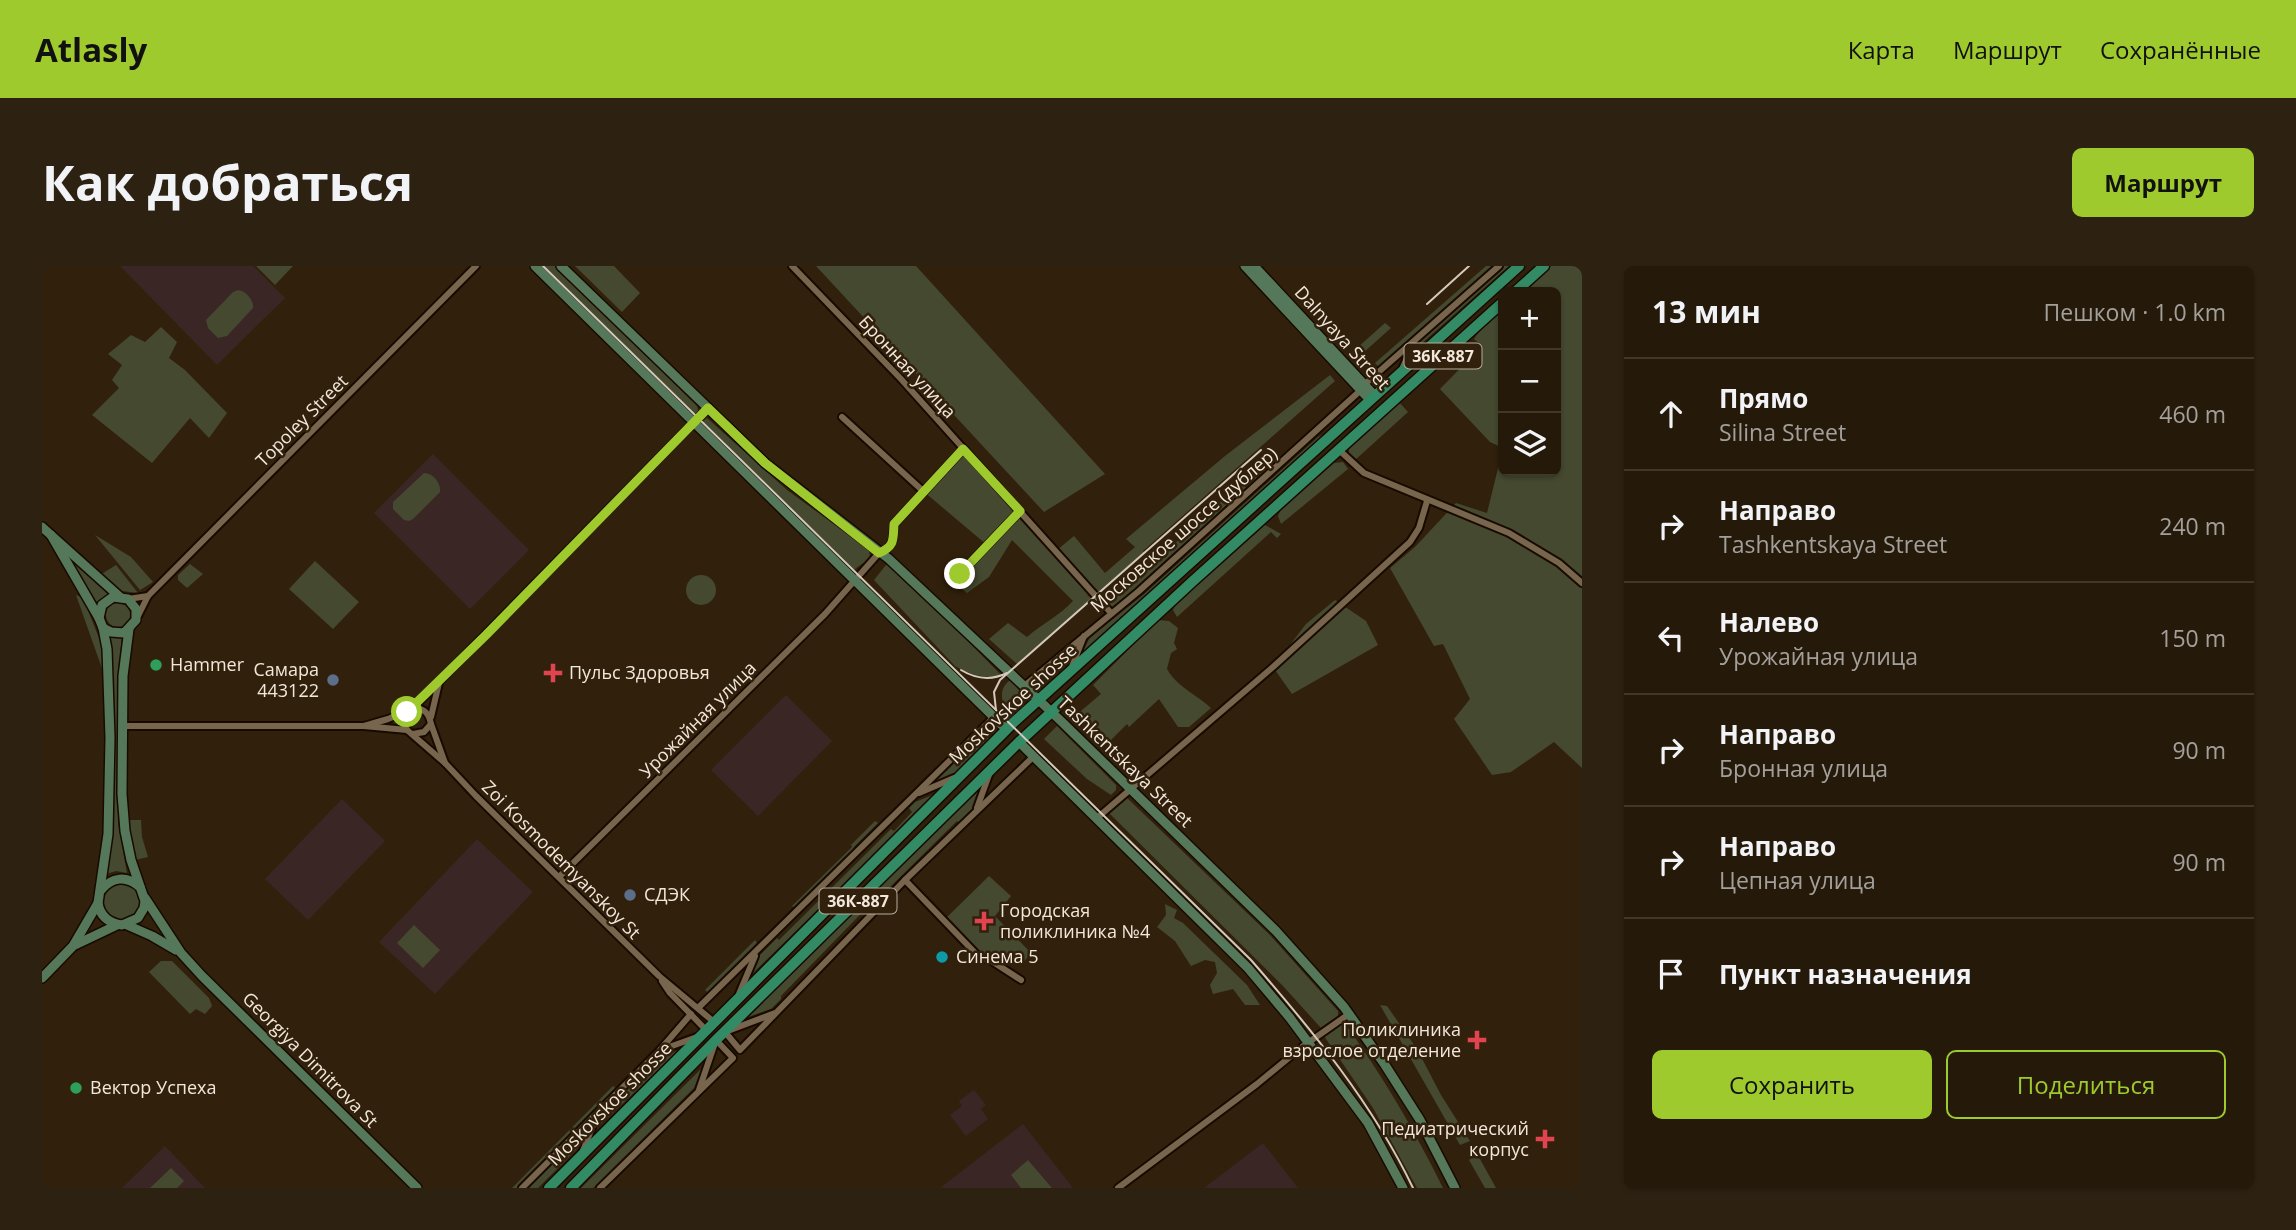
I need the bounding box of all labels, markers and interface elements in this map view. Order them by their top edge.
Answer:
text: Atlasly [35,27,147,72]
text: Карта [1848,33,1915,66]
text: Маршрут [1953,33,2062,66]
text: Сохранённые [2100,33,2261,66]
button: Маршрут [2072,148,2254,217]
text: Как добраться [42,149,413,215]
street label: Dalnyaya Street [1290,280,1396,394]
map controls [1498,287,1561,476]
button: + [1498,287,1561,350]
text: 13 мин [1652,291,1761,332]
text: Пешком · 1.0 km [2044,296,2226,328]
street label: Бронная улица [854,310,962,423]
road number: 36К-887 [1404,344,1482,368]
button: − [1498,350,1561,413]
street label: Topoley Street [250,369,353,472]
text: Прямо [1719,380,1808,416]
icon: ahead [1652,395,1690,433]
text: 460 m [2159,398,2226,430]
button: layers [1498,413,1561,476]
text: Silina Street [1719,416,1846,448]
street label: Московское шоссе (дублер) [1085,441,1282,617]
text: Направо [1719,492,1836,528]
icon: right [1652,507,1690,545]
text: 240 m [2159,510,2226,542]
text: Tashkentskaya Street [1719,528,1947,560]
route end [944,558,975,589]
text: Налево [1719,604,1819,640]
icon: left [1652,619,1690,657]
text: 150 m [2159,622,2226,654]
street label: Moskovskoe shosse [943,638,1081,769]
text: Урожайная улица [1719,640,1918,672]
place label: Hammer [170,652,245,676]
street label: Урожайная улица [634,656,761,783]
marker: Hammer [148,657,164,673]
place label: Самара 443122 [253,657,319,702]
place label: Пульс Здоровья [569,660,710,684]
marker: Пульс Здоровья [543,663,563,683]
marker: Самара 443122 [325,672,341,688]
street label: Tashkentskaya Street [1053,691,1198,832]
route start [391,696,422,727]
text: Направо [1719,716,1836,752]
icon: right [1652,731,1690,769]
text: 90 m [2172,734,2226,766]
text: Бронная улица [1719,752,1888,784]
street label: Zoi Kosmodemyanskoy St [477,775,646,944]
text: Направо [1719,828,1836,864]
icon: right [1652,843,1690,881]
text: 90 m [2172,846,2226,878]
text: Цепная улица [1719,864,1876,896]
place label: СДЭК [644,882,690,906]
marker: СДЭК [622,887,638,903]
road number: 36К-887 [820,888,896,914]
place label: Городская поликлиника №4 [1000,898,1150,943]
marker: Городская поликлиника №4 [974,911,994,931]
place label: Синема 5 [956,944,1038,968]
marker: Синема 5 [934,949,950,965]
icon: arrive [1652,955,1690,993]
text: Пункт назначения [1719,956,1972,992]
street label: Georgiya Dimitrova St [238,986,384,1132]
place label: Поликлиника взрослое отделение [1282,1017,1461,1062]
marker: Поликлиника взрослое отделение [1467,1030,1487,1050]
street label: Moskovskoe shosse [542,1036,677,1171]
button: Сохранить [1652,1050,1932,1119]
button: Поделиться [1946,1050,2226,1119]
place label: Вектор Успеха [90,1075,216,1099]
marker: Вектор Успеха [68,1080,84,1096]
place label: Педиатрический корпус [1381,1116,1529,1161]
marker: Педиатрический корпус [1535,1129,1555,1149]

